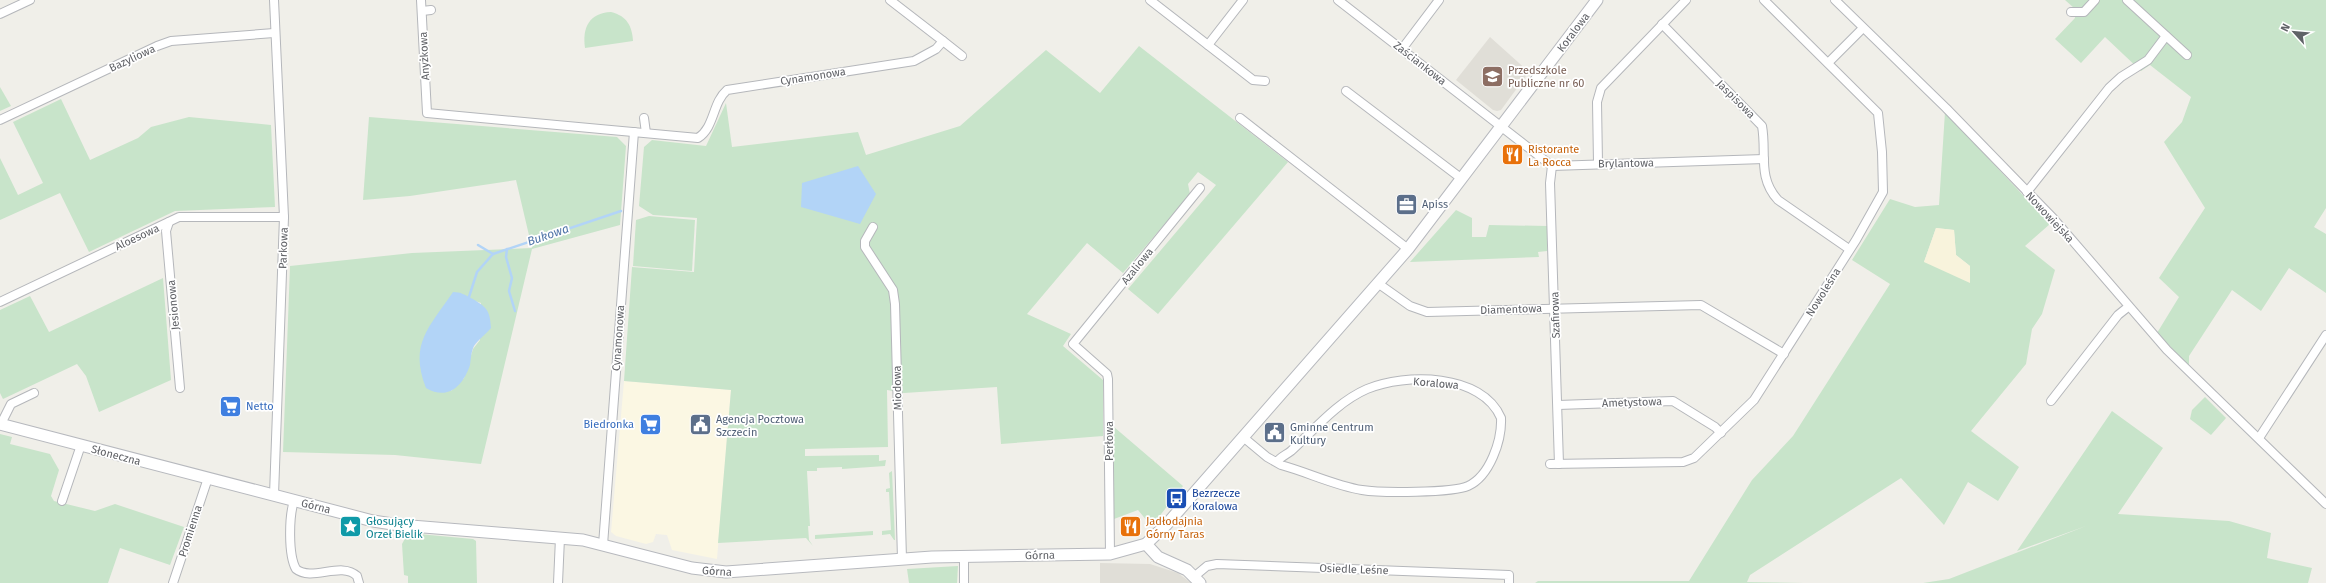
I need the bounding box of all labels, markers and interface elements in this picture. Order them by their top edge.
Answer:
street label: Koralowa [1554,10,1592,55]
north arrow [2274,12,2314,52]
text: N [2278,21,2293,34]
street label: Anyżkowa [417,31,432,81]
street label: Zaściankowa [1391,39,1449,88]
street label: Bazyliowa [107,42,157,75]
school or university icon: Przedszkole Publiczne nr 60 [1480,63,1506,89]
place label: Przedszkole Publiczne nr 60 [1508,64,1584,90]
street label: Cynamonowa [780,65,847,88]
street label: Jaspisowa [1714,77,1758,121]
restaurant icon: Ristorante La Rocca [1499,142,1525,168]
place label: Ristorante La Rocca [1528,143,1579,169]
street label: Brylantowa [1598,157,1654,170]
street label: Nowowiejska [2023,189,2077,246]
office icon: Apiss [1394,191,1420,217]
place label: Apiss [1422,198,1448,211]
water label: Bukowa [525,221,571,249]
street label: Aloesowa [113,222,161,253]
street label: Parkowa [276,227,291,269]
street label: Azaliowa [1119,245,1156,287]
street label: Nowoleśna [1803,265,1844,319]
street label: Jesionowa [165,279,182,331]
street label: Szafirowa [1548,291,1563,339]
street label: Diamentowa [1480,302,1542,317]
street label: Cynamonowa [610,305,627,371]
street label: Miodowa [891,365,904,411]
street label: Koralowa [1413,375,1459,392]
supermarket icon: Netto [218,393,244,419]
street label: Ametystowa [1602,395,1662,410]
place label: Netto [246,400,274,413]
supermarket icon: Biedronka [637,411,663,437]
public building icon: Agencja Pocztowa Szczecin [688,412,714,438]
place label: Agencja Pocztowa Szczecin [716,413,804,439]
place label: Biedronka [583,418,634,431]
public building icon: Gminne Centrum Kultury [1262,420,1288,446]
street label: Perłowa [1103,421,1116,461]
place label: Gminne Centrum Kultury [1290,421,1374,447]
street label: Słoneczna [90,443,142,468]
bus stop icon: Bezrzecze Koralowa [1164,486,1190,512]
place label: Bezrzecze Koralowa [1192,487,1240,513]
street label: Górna [300,497,332,516]
street label: Promienna [176,504,205,559]
place icon: Głosujący Orzeł Bielik [338,514,364,540]
restaurant icon: Jadłodajnia Górny Taras [1117,514,1143,540]
place label: Głosujący Orzeł Bielik [366,515,423,541]
place label: Jadłodajnia Górny Taras [1146,515,1204,541]
street label: Górna [1025,549,1055,562]
street label: Osiedle Leśne [1319,562,1389,577]
street label: Górna [702,564,732,579]

